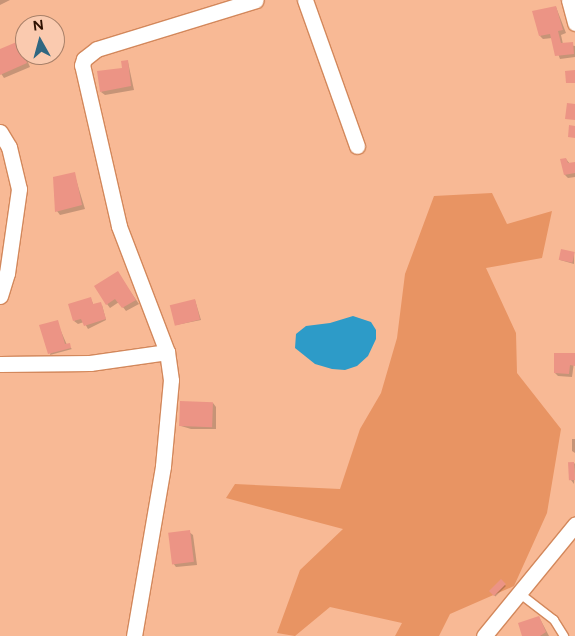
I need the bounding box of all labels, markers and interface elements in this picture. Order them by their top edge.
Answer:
north arrow [15,15,65,65]
text: N [32,17,45,35]

